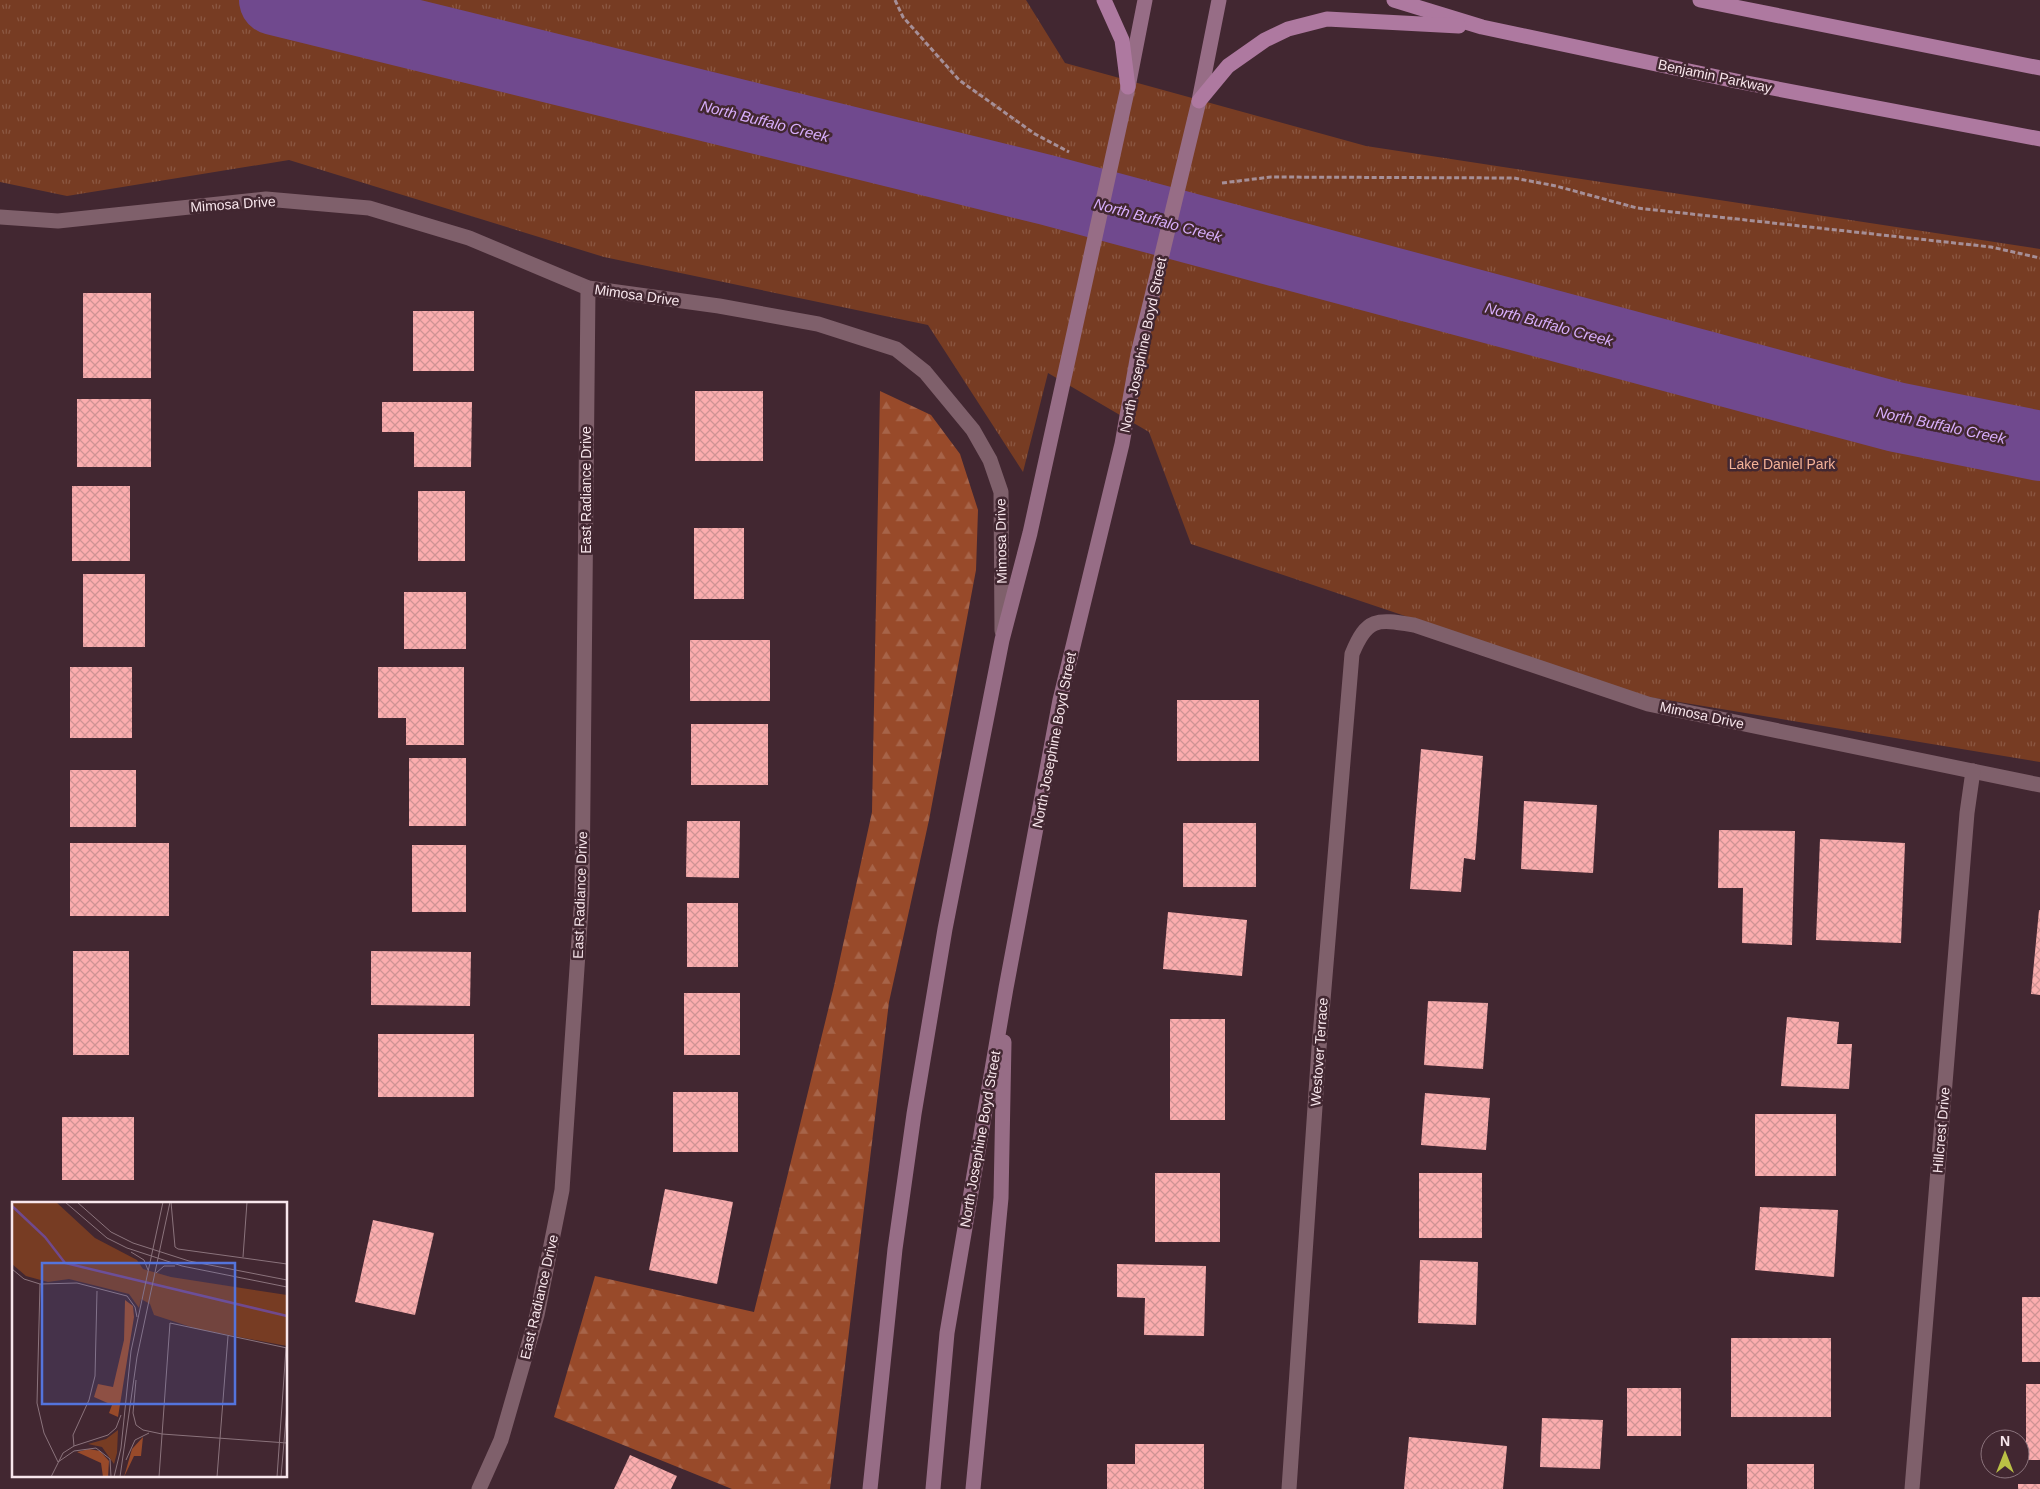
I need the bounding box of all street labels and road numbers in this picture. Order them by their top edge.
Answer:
street label: Benjamin Parkway [1657,56,1773,96]
street label: Mimosa Drive [190,193,276,215]
street label: North Josephine Boyd Street [1117,256,1169,434]
street label: Mimosa Drive [594,281,681,309]
street label: East Radiance Drive [578,426,594,554]
street label: Mimosa Drive [992,498,1010,584]
street label: North Josephine Boyd Street [1029,651,1079,829]
street label: Mimosa Drive [1658,698,1746,732]
street label: East Radiance Drive [570,831,590,959]
street label: Westover Terrace [1307,997,1331,1107]
street label: North Josephine Boyd Street [957,1049,1003,1229]
street label: Hillcrest Drive [1929,1086,1953,1174]
street label: East Radiance Drive [517,1233,561,1361]

